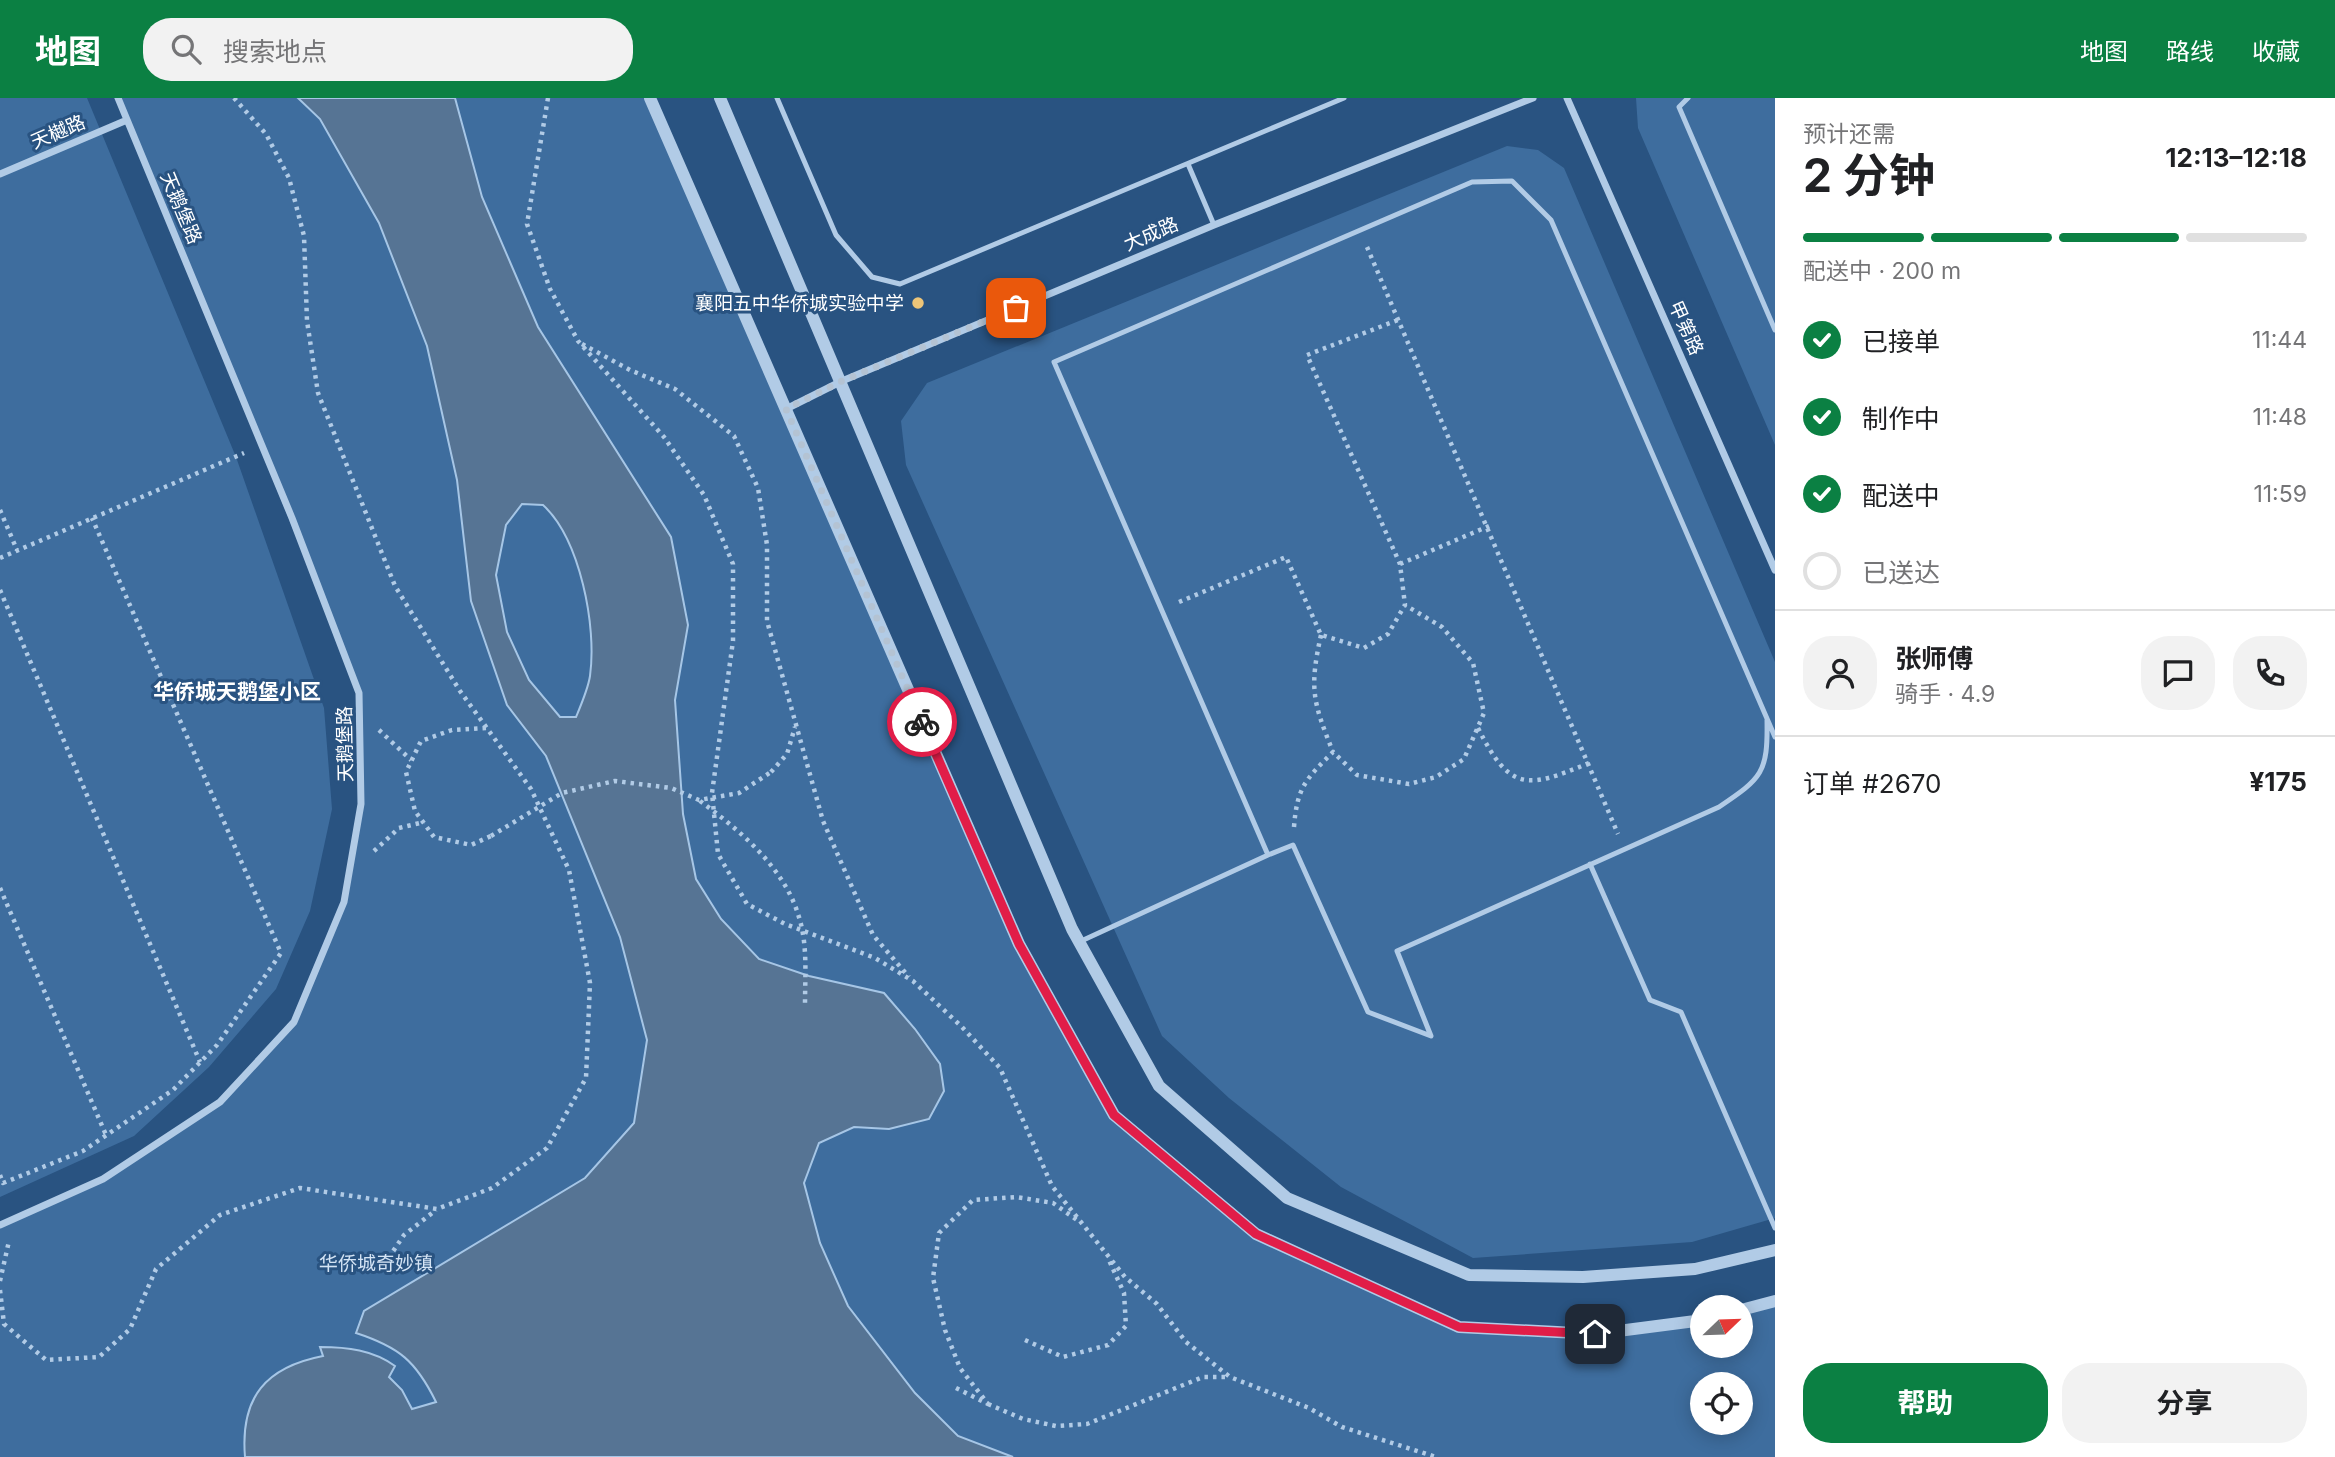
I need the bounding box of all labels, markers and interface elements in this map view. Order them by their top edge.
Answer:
search box [143,18,633,81]
icon: search [167,30,205,68]
text: 地图 [35,31,101,71]
text: 搜索地点 [223,36,327,67]
text: 地图 [2080,37,2128,66]
text: 路线 [2166,37,2214,66]
text: 收藏 [2252,37,2300,66]
street label: 天樾路 [27,110,89,154]
text: 预计还需 [1803,120,1895,148]
text: 12:13–12:18 [2165,142,2307,173]
text: 2 分钟 [1803,147,1935,203]
street label: 天鹅堡路 [156,169,206,247]
street label: 大成路 [1120,212,1182,256]
text: 配送中 · 200 m [1803,257,1961,285]
pin [986,278,1046,338]
icon: bag [997,289,1035,327]
place label: 襄阳五中华侨城实验中学 [695,292,904,315]
marker: 襄阳五中华侨城实验中学 [910,295,926,311]
street label: 甲第路 [1664,297,1708,359]
icon: check [1803,321,1841,359]
text: 已接单 [1862,326,1940,357]
text: 11:44 [2252,326,2307,354]
icon: check [1803,398,1841,436]
text: 制作中 [1862,403,1940,434]
text: 11:48 [2253,403,2307,431]
icon: check [1803,475,1841,513]
text: 配送中 [1862,480,1940,511]
text: 11:59 [2253,480,2307,508]
text: 已送达 [1862,557,1940,588]
button: person [1803,636,1877,710]
button: chat [2141,636,2215,710]
button: phone [2233,636,2307,710]
text: 张师傅 [1895,643,1973,674]
district label: 华侨城天鹅堡小区 [153,679,321,704]
text: 骑手 · 4.9 [1895,680,1995,708]
courier [887,687,957,757]
icon: bike [903,703,941,741]
street label: 天鹅堡路 [333,706,357,782]
text: ¥175 [2249,766,2307,797]
text: 订单 #2670 [1803,768,1941,799]
park label: 华侨城奇妙镇 [319,1252,433,1275]
north arrow [1690,1295,1754,1358]
map controls [1690,1295,1753,1435]
pin [1565,1304,1625,1364]
icon: home [1576,1315,1614,1353]
button: 帮助 [1803,1363,2048,1443]
button: 分享 [2062,1363,2307,1443]
button: locate [1690,1372,1753,1435]

